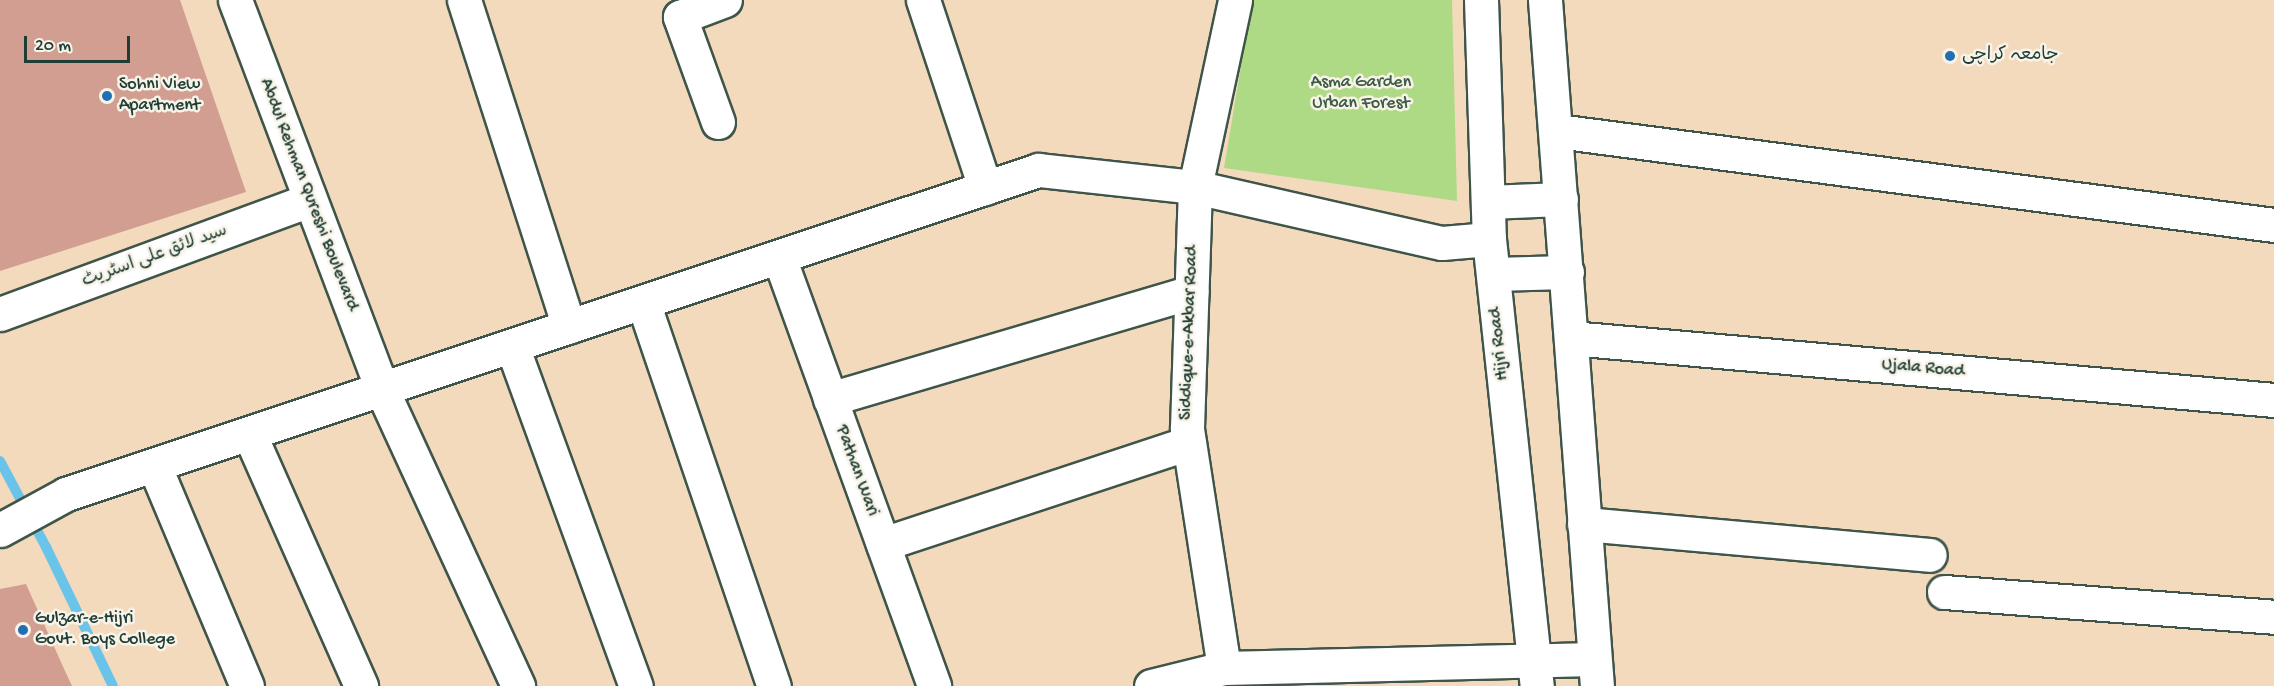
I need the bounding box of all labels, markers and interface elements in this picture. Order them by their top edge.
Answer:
scale bar [27,24,134,62]
text: 20 m [35,36,71,57]
place label: جامعہ کراچی [1962,45,2059,67]
marker: جامعہ کراچی [1943,49,1957,63]
park label: Asma Garden Urban Forest [1311,73,1411,116]
place label: Sohni View Apartment [119,75,200,118]
street label: Abdul Rehman Qureshi Boulevard [254,76,362,314]
marker: Sohni View Apartment [100,89,114,103]
street label: سید لائق علی اسٹریٹ [79,221,231,293]
street label: Siddique-e-Akbar Road [1176,245,1204,421]
street label: Hijri Road [1485,306,1515,382]
street label: Ujala Road [1881,355,1965,383]
street label: Pathan Wari [830,423,882,519]
place label: Gulzar-e-Hijri Govt. Boys College [35,609,175,652]
marker: Gulzar-e-Hijri Govt. Boys College [16,623,30,637]

